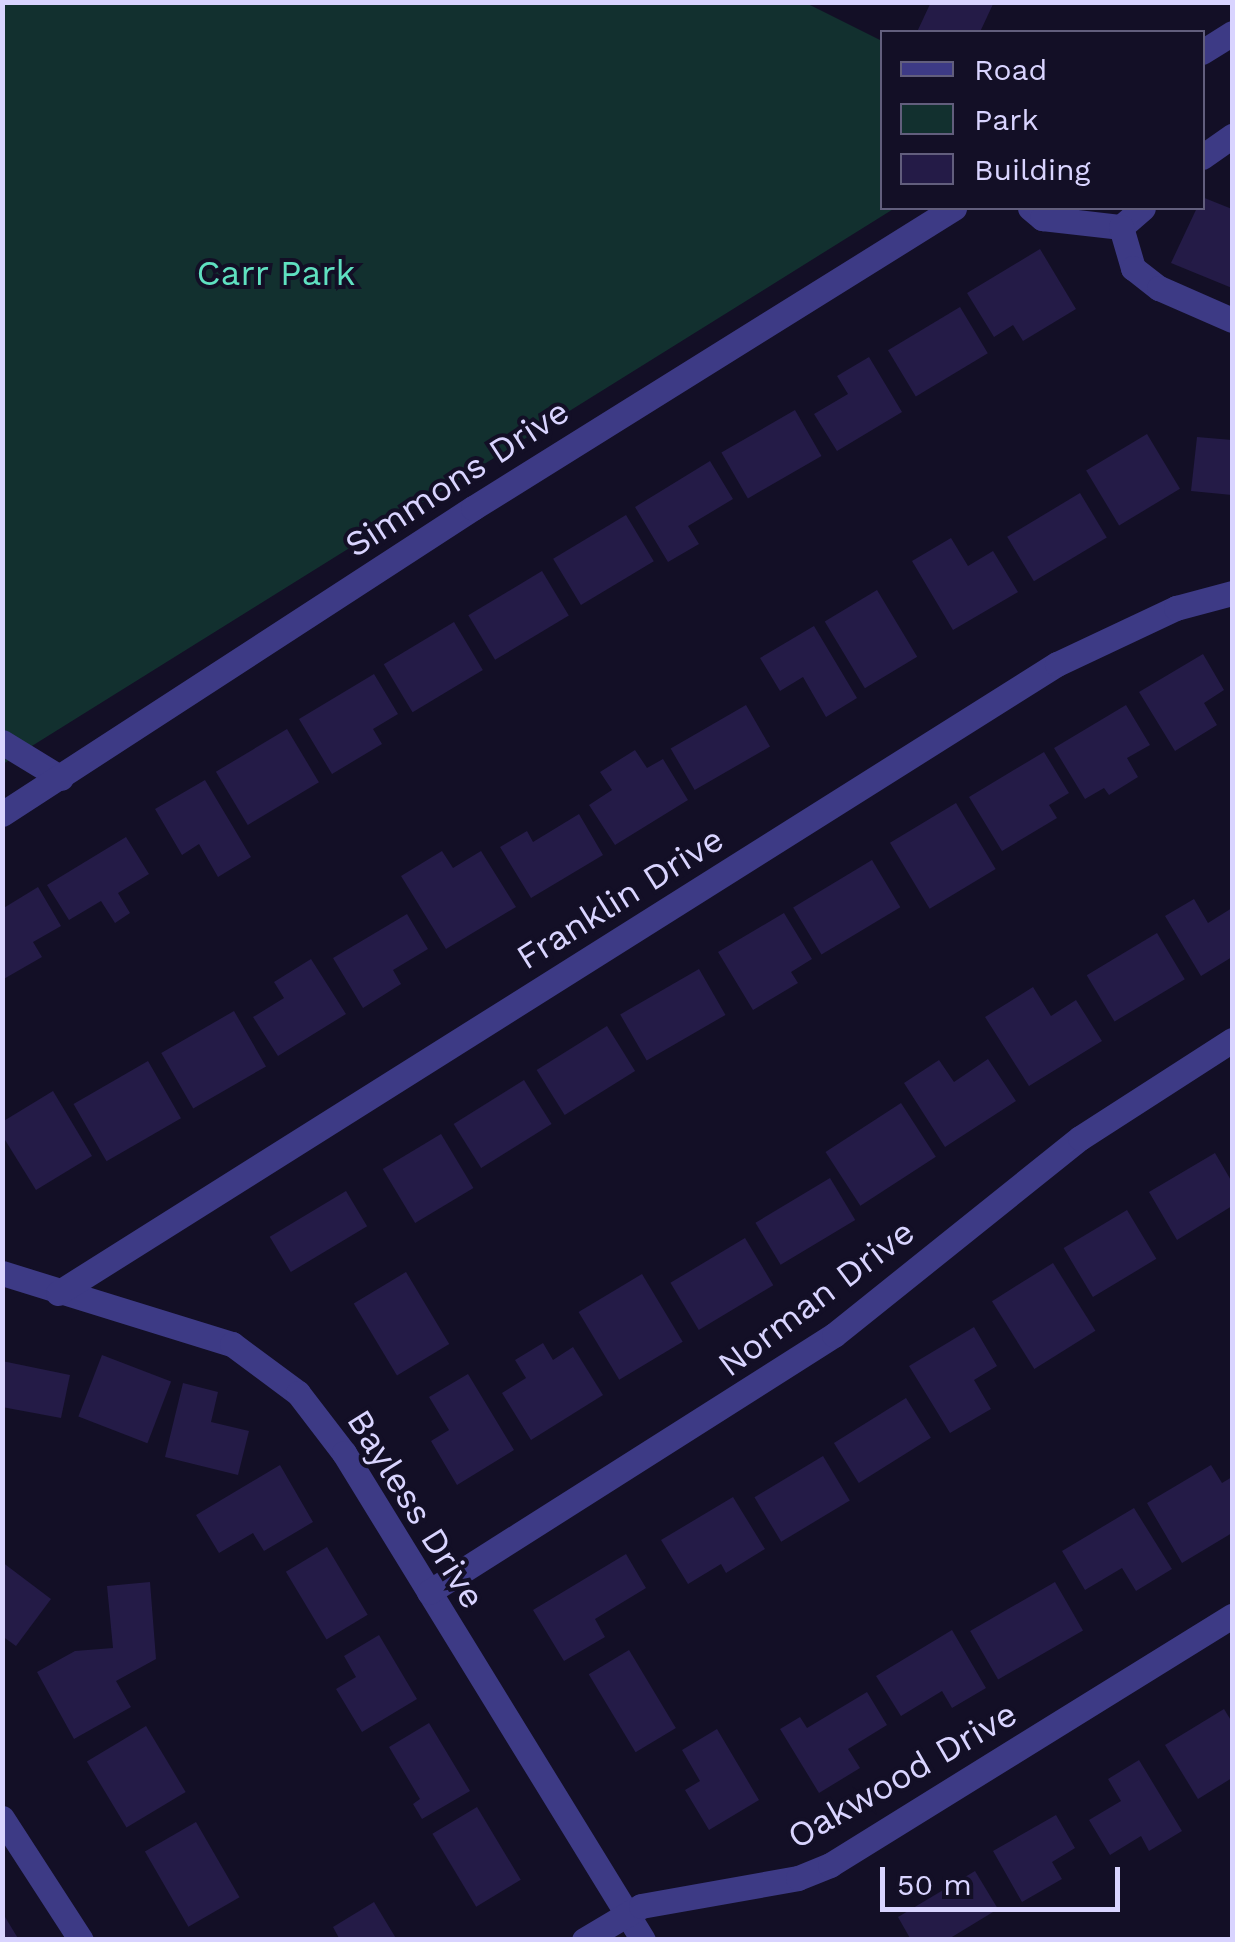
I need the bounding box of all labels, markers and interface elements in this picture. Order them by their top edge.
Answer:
legend [880,30,1205,210]
text: Road [974,52,1047,87]
text: Park [974,102,1039,137]
text: Building [974,152,1091,187]
park label: Carr Park [196,252,356,294]
street label: Simmons Drive [337,390,577,566]
street label: Franklin Drive [509,818,731,978]
street label: Norman Drive [710,1211,922,1385]
street label: Bayless Drive [338,1402,494,1616]
street label: Oakwood Drive [780,1692,1024,1858]
scale bar [885,1847,1125,1909]
text: 50 m [897,1867,972,1902]

